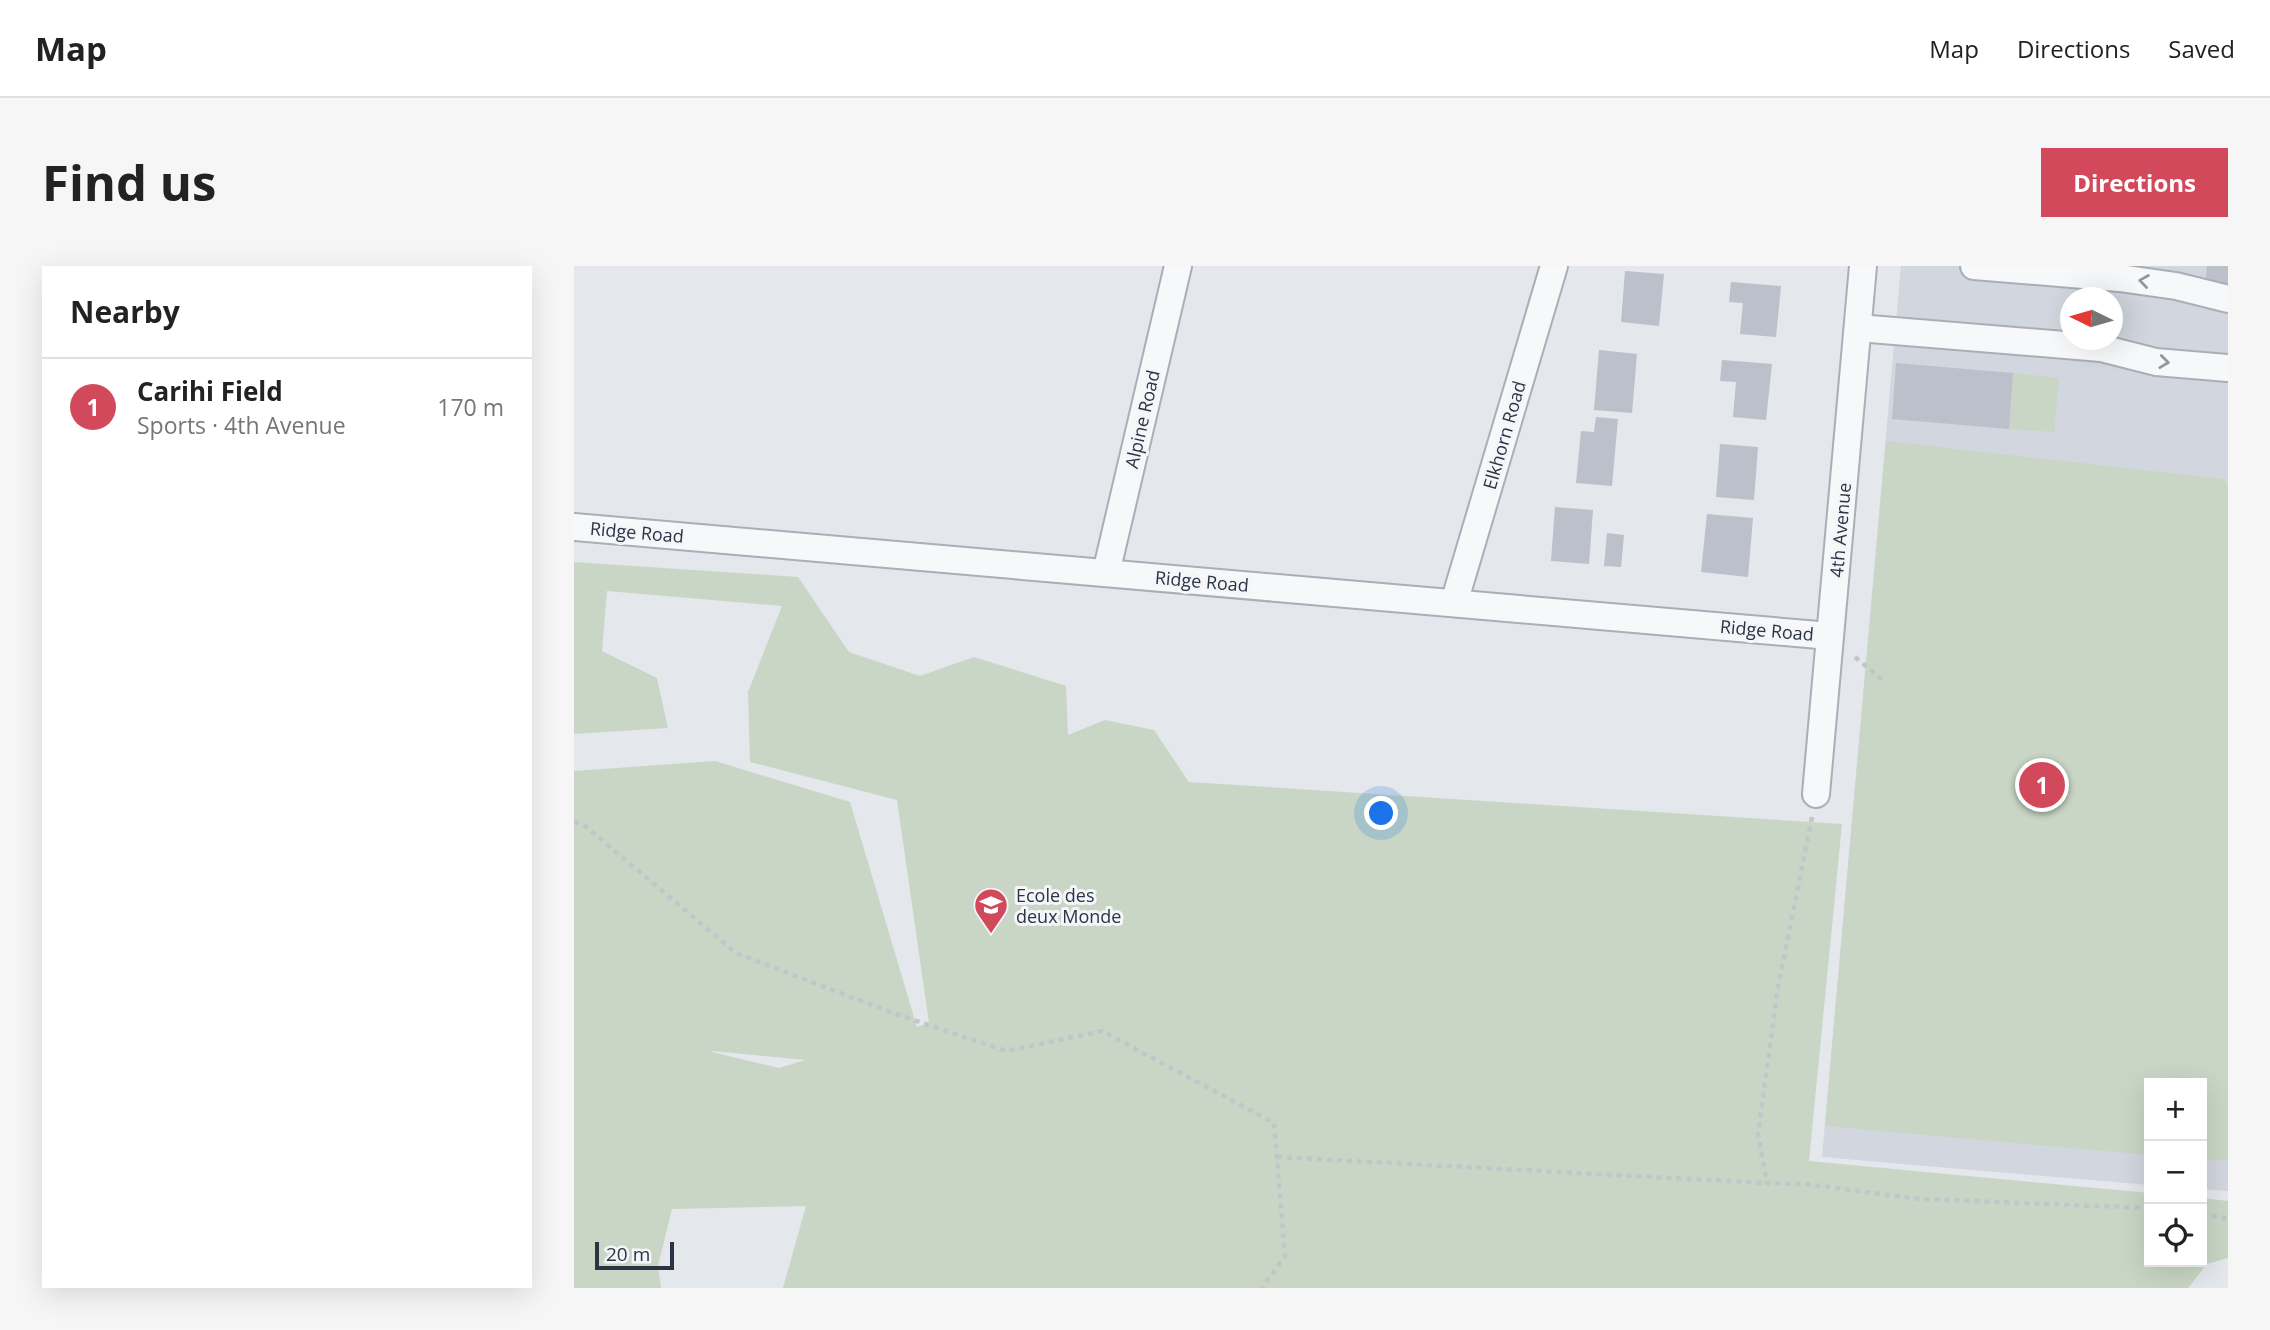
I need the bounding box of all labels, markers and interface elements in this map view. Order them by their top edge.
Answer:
text: Map [35,26,107,71]
text: Map [1929,32,1979,65]
text: Directions [2017,32,2130,65]
text: Saved [2168,32,2235,65]
button: Directions [2041,148,2228,217]
text: Find us [42,149,216,215]
one-way arrow [2138,274,2150,289]
north arrow [2060,287,2123,350]
text: Nearby [70,291,180,332]
one-way arrow [2158,354,2170,369]
street label: Alpine Road [1119,367,1165,471]
text: Carihi Field [137,373,283,409]
street label: Elkhorn Road [1477,378,1531,492]
text: 1 [86,391,100,423]
text: 170 m [437,391,504,423]
text: Sports · 4th Avenue [137,409,346,441]
street label: 4th Avenue [1824,482,1856,578]
street label: Ridge Road [589,516,685,548]
street label: Ridge Road [1154,565,1250,597]
street label: Ridge Road [1719,614,1815,646]
pin: 1 [2019,759,2065,811]
your location [1364,796,1398,830]
place label: Ecole des deux Monde [1016,883,1121,928]
school or university icon: Ecole des deux Monde [972,886,1010,935]
map controls [2144,1078,2207,1267]
button: + [2144,1078,2207,1141]
button: − [2144,1141,2207,1204]
button: locate [2144,1204,2207,1267]
scale bar [595,1239,674,1271]
text: 20 m [606,1241,650,1267]

